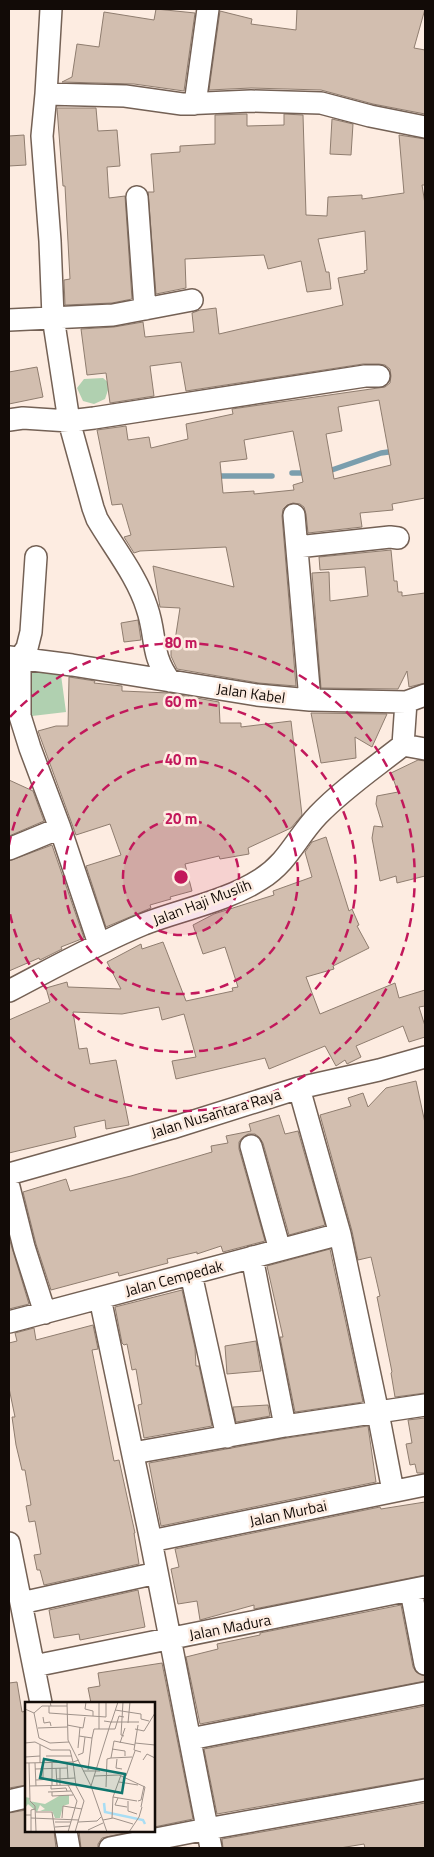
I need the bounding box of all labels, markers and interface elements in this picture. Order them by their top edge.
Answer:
text: 80 m [165,631,197,654]
street label: Jalan Kabel [215,677,287,709]
text: 60 m [165,690,197,713]
text: 40 m [165,748,197,771]
text: 20 m [165,807,197,830]
centre of rings [172,868,190,886]
street label: Jalan Haji Muslih [149,873,255,931]
street label: Jalan Nusantara Raya [148,1082,284,1144]
street label: Jalan Cempedak [123,1254,225,1302]
street label: Jalan Murbai [247,1494,329,1532]
street label: Jalan Madura [187,1608,273,1646]
inset map [25,1702,155,1832]

